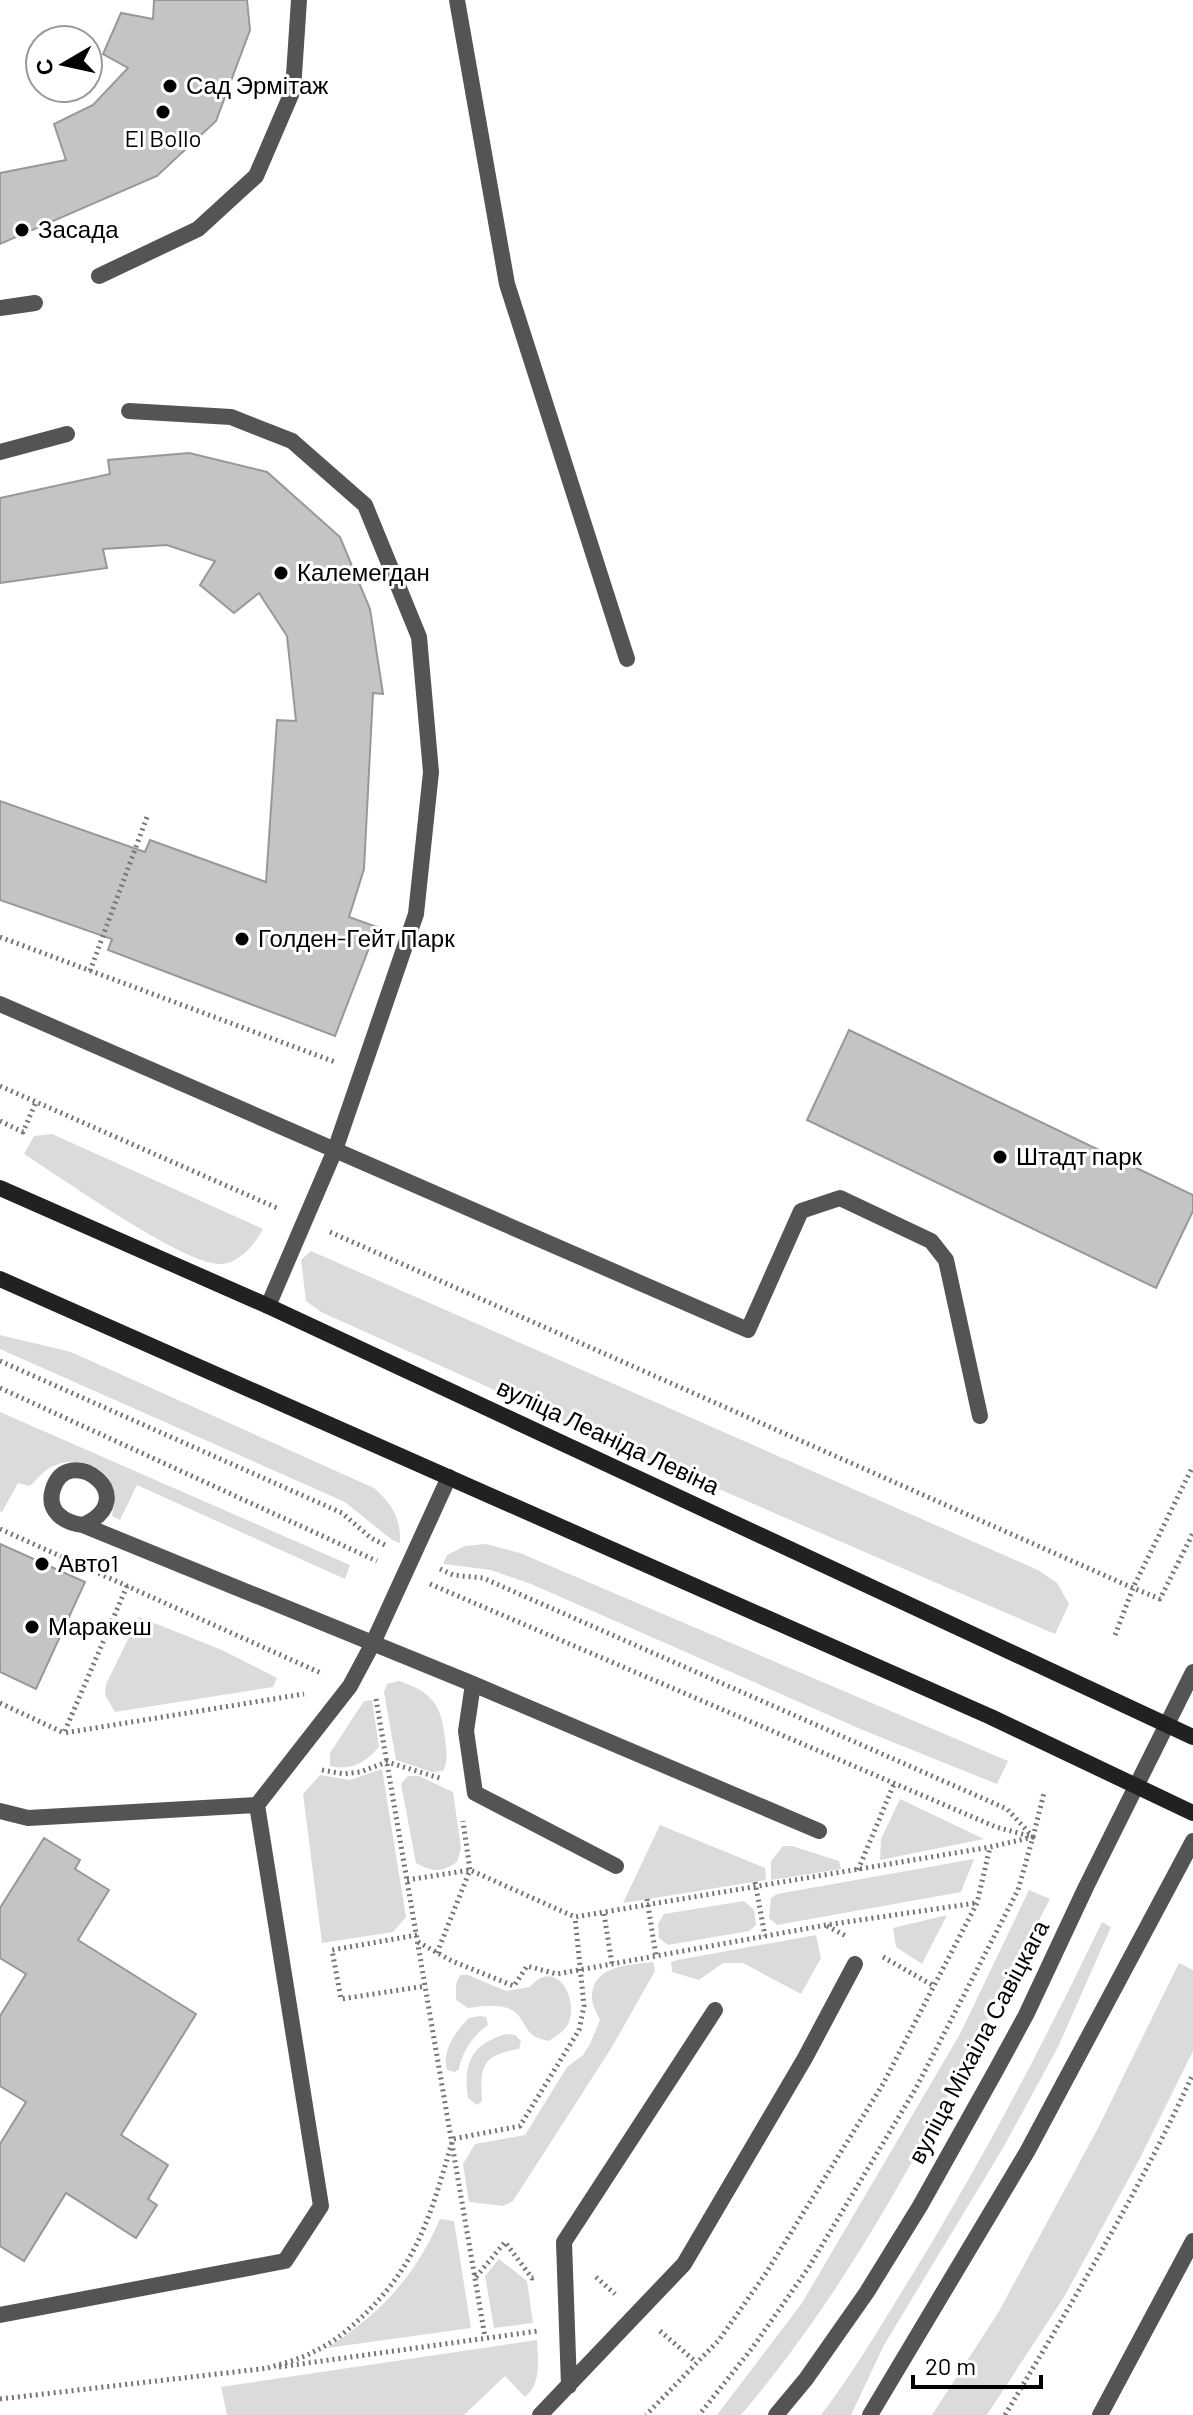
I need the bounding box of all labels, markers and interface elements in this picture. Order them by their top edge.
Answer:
north arrow [24,24,104,104]
text: С [29,57,57,77]
place label: Сад Эрмітаж [186,70,328,99]
marker: Сад Эрмітаж [161,77,179,95]
marker: El Bollo [154,103,172,121]
place label: El Bollo [124,123,202,152]
place label: Засада [38,214,119,243]
marker: Засада [13,221,31,239]
place label: Калемегдан [297,557,430,586]
marker: Калемегдан [272,564,290,582]
place label: Голден-Гейт Парк [258,923,455,952]
marker: Голден-Гейт Парк [233,930,251,948]
place label: Штадт парк [1016,1141,1143,1170]
marker: Штадт парк [991,1148,1009,1166]
street label: вуліца Леаніда Левіна [493,1371,725,1500]
place label: Авто1 [58,1548,119,1577]
marker: Авто1 [33,1555,51,1573]
place label: Маракеш [48,1611,152,1640]
marker: Маракеш [23,1618,41,1636]
street label: вуліца Міхаіла Савіцкага [901,1914,1055,2168]
scale bar [913,2339,1041,2389]
text: 20 m [925,2351,976,2380]

